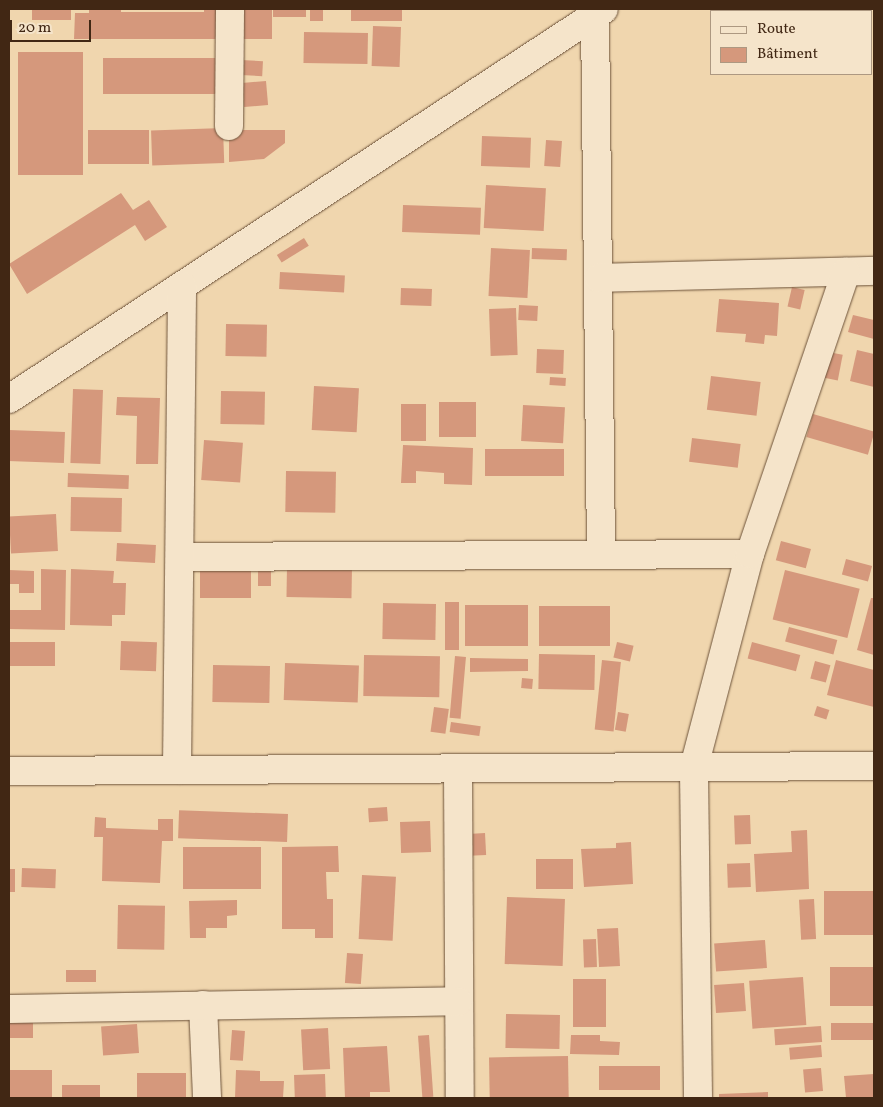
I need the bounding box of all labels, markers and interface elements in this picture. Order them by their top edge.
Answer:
scale bar [12,10,94,42]
legend [710,10,873,75]
text: 20 m [18,18,51,39]
text: Route [757,19,796,40]
text: Bâtiment [757,44,818,65]

